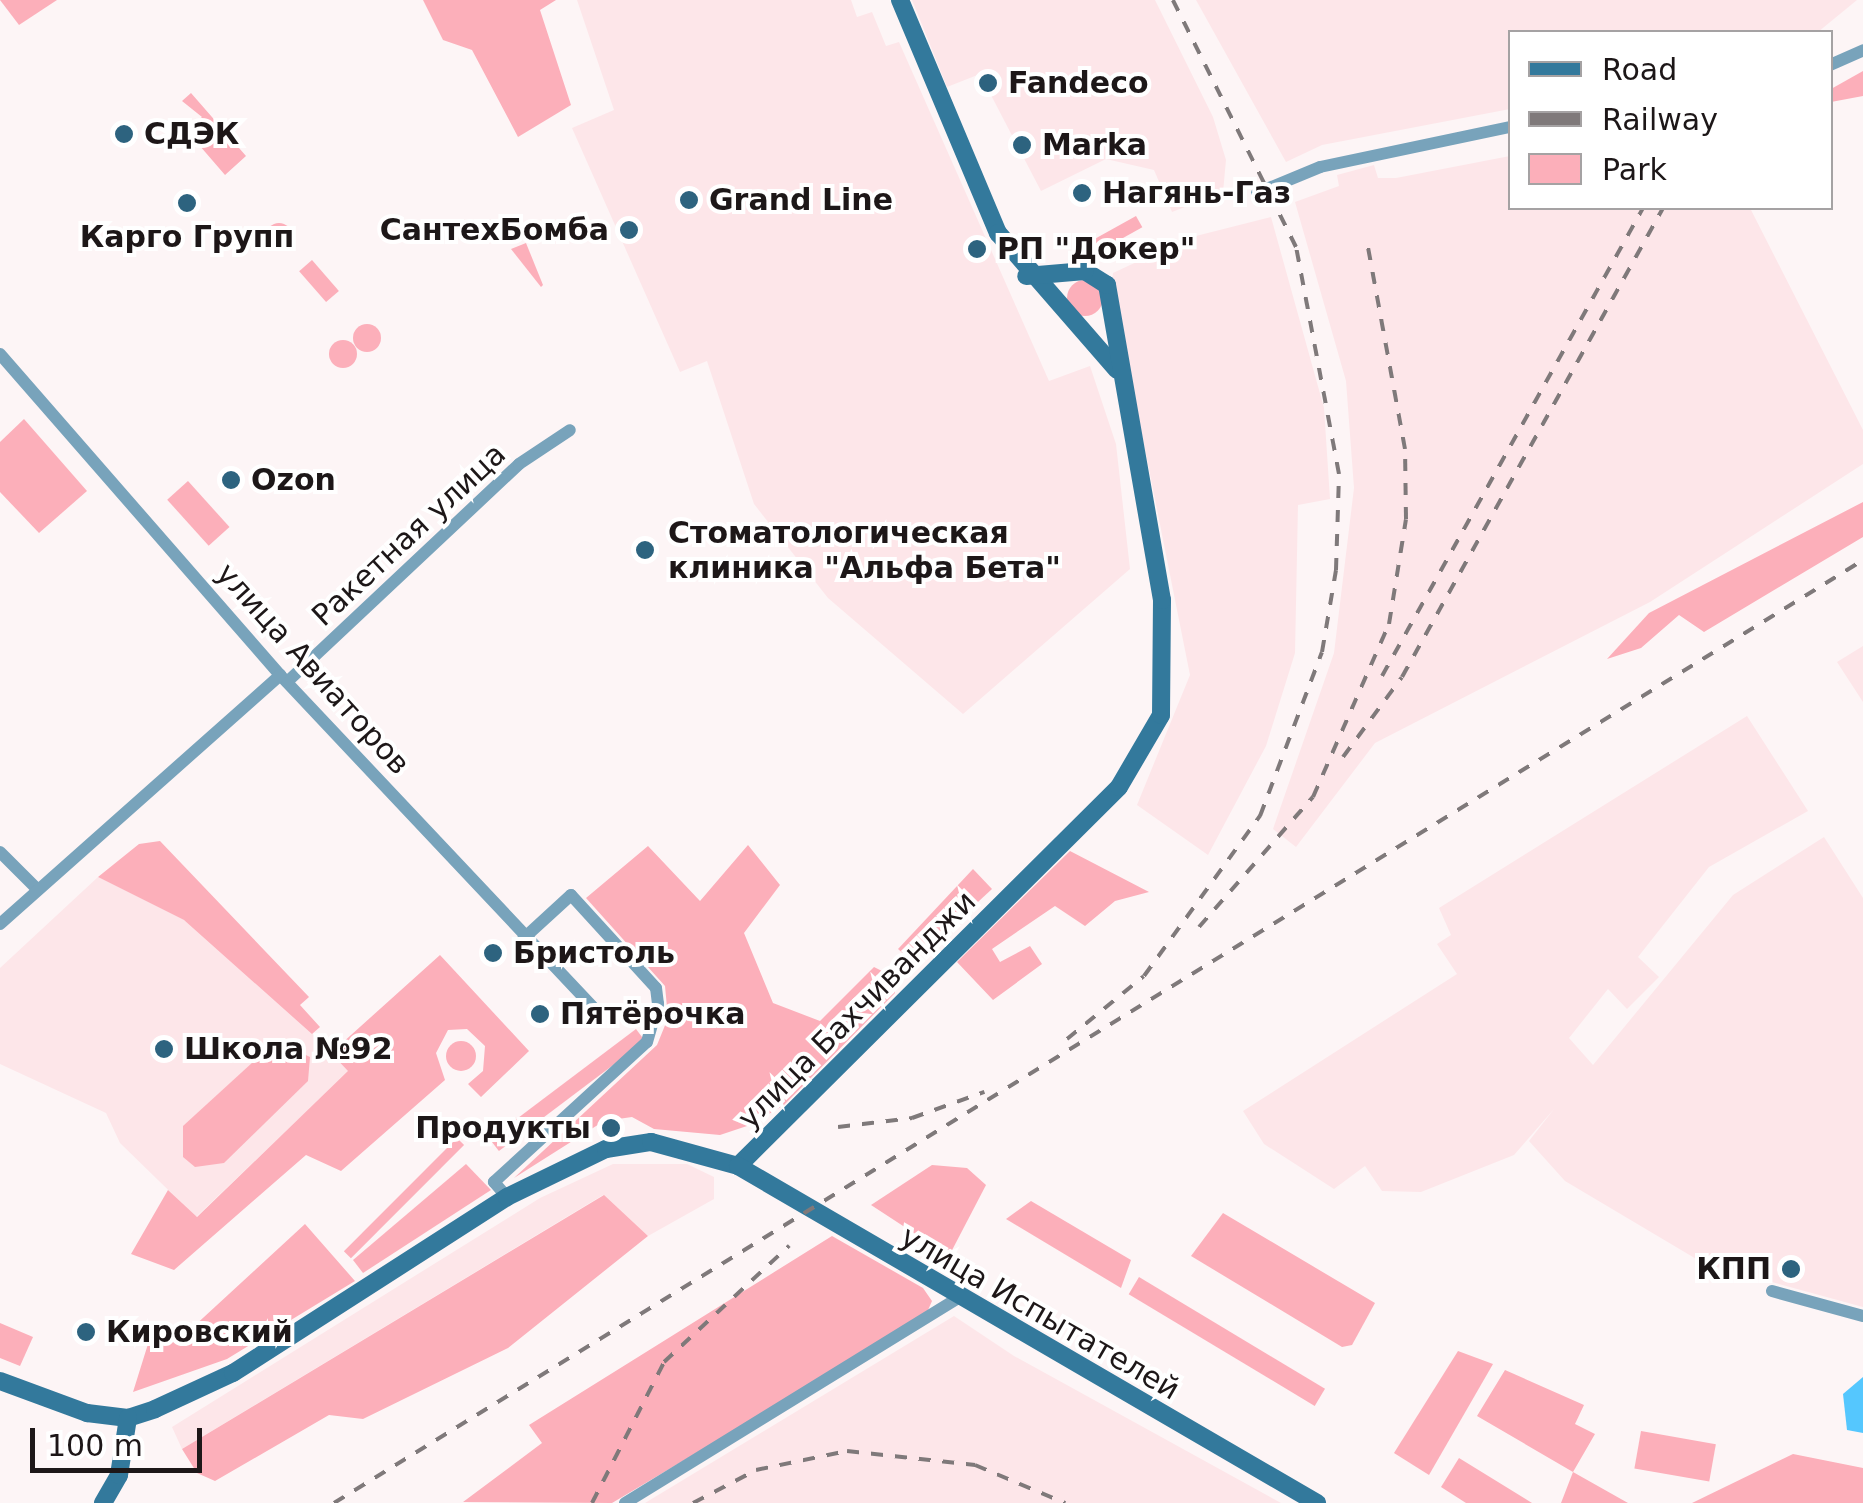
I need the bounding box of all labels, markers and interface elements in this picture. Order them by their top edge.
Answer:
legend [1508,30,1833,210]
text: Road [1602,52,1677,87]
place label: Fandeco [1008,65,1149,101]
marker: Fandeco [977,72,999,94]
text: Railway [1602,102,1718,137]
place label: СДЭК [144,116,239,152]
marker: СДЭК [113,123,135,145]
place label: Marka [1042,127,1147,163]
marker: Marka [1011,134,1033,156]
text: Park [1602,152,1667,187]
place label: Нагянь-Газ [1102,175,1291,211]
place label: Grand Line [709,182,893,218]
marker: Нагянь-Газ [1071,182,1093,204]
marker: Grand Line [678,189,700,211]
marker: Карго Групп [176,192,198,214]
place label: СантехБомба [380,212,609,248]
place label: Карго Групп [80,219,294,255]
marker: СантехБомба [618,219,640,241]
place label: РП "Докер" [997,231,1195,267]
marker: РП "Докер" [966,238,988,260]
street label: Ракетная улица [305,436,513,634]
place label: Ozon [251,462,336,498]
marker: Ozon [220,469,242,491]
place label: Стоматологическая клиника "Альфа Бета" [668,515,1061,586]
marker: Стоматологическая клиника "Альфа Бета" [632,537,658,563]
street label: улица Авиаторов [209,556,417,782]
street label: улица Бахчиванджи [731,884,983,1136]
place label: Бристоль [513,935,675,971]
marker: Бристоль [482,942,504,964]
place label: Пятёрочка [560,996,745,1032]
marker: Пятёрочка [529,1003,551,1025]
place label: Школа №92 [184,1031,393,1067]
marker: Школа №92 [153,1038,175,1060]
place label: Продукты [415,1110,591,1146]
marker: Продукты [600,1117,622,1139]
street label: улица Испытателей [894,1218,1186,1408]
place label: КПП [1696,1251,1771,1287]
marker: КПП [1780,1258,1802,1280]
place label: Кировский [106,1314,293,1350]
marker: Кировский [75,1321,97,1343]
scale bar [35,1408,208,1470]
text: 100 m [47,1428,143,1463]

